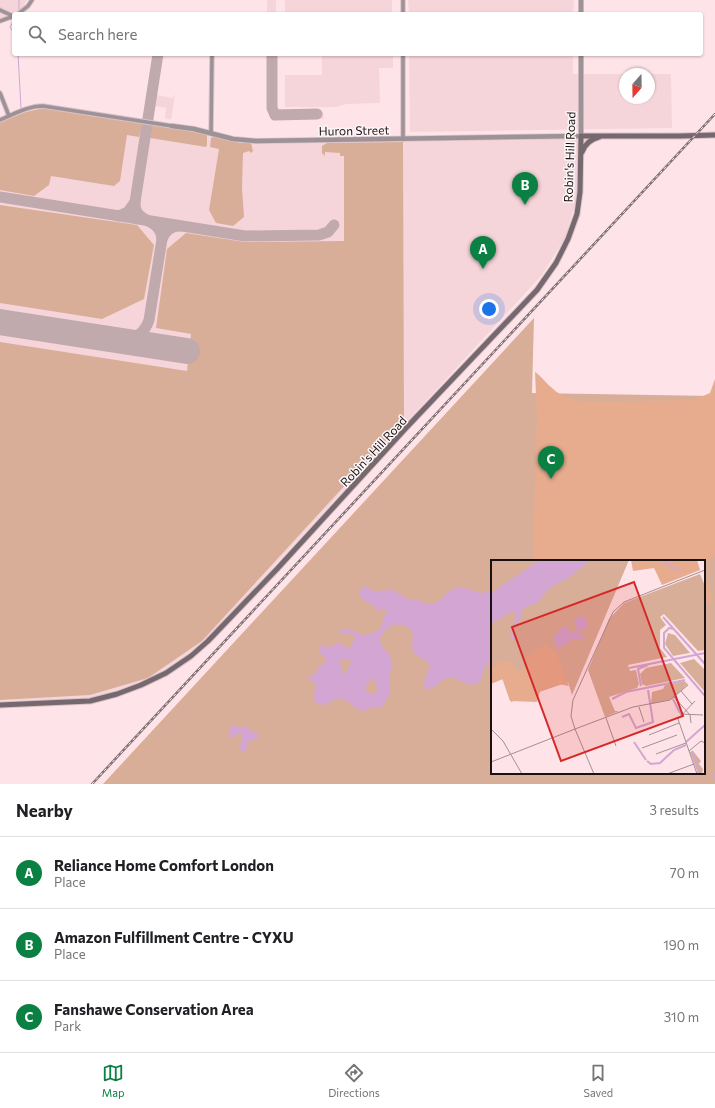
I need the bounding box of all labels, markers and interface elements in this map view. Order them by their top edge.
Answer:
search box [12,12,703,56]
icon: search [26,23,48,45]
text: Search here [58,25,137,43]
north arrow [619,68,655,104]
street label: Robin's Hill Road [560,111,578,202]
street label: Huron Street [319,122,389,138]
pin: B [512,172,538,205]
pin: A [470,236,496,269]
your location [479,299,499,319]
street label: Robin's Hill Road [337,413,409,489]
pin: C [538,446,564,479]
inset map [491,560,705,774]
text: Nearby [16,800,73,821]
text: 3 results [650,802,699,818]
text: Reliance Home Comfort London [54,856,274,874]
text: A [24,865,34,881]
text: 70 m [670,865,699,881]
text: Place [54,874,86,890]
text: Amazon Fulfillment Centre - CYXU [54,928,294,946]
text: B [25,937,33,953]
text: 190 m [663,937,699,953]
text: Place [54,946,86,962]
text: Fanshawe Conservation Area [54,1000,254,1018]
text: C [25,1009,33,1025]
text: 310 m [664,1009,699,1025]
text: Park [54,1018,81,1034]
tab: Map [102,1062,125,1099]
tab: Directions [328,1062,380,1099]
tab: Saved [583,1062,613,1099]

